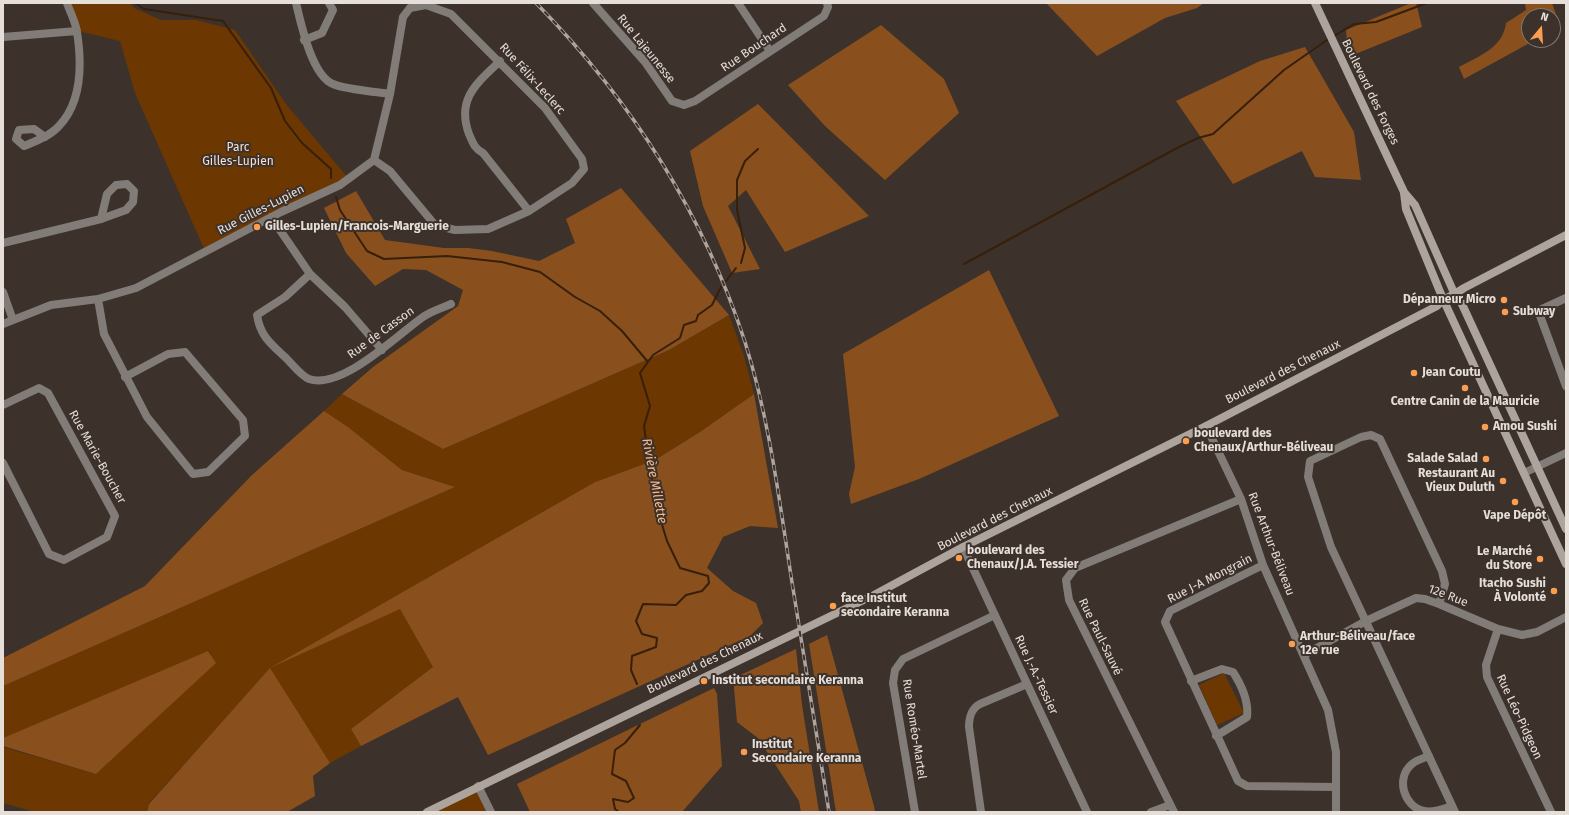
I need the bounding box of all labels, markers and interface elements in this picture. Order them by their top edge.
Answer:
north arrow [1521,8,1561,48]
text: N [1539,10,1550,24]
street label: Rue Lajeunesse [614,12,678,86]
street label: Rue Bouchard [718,21,790,75]
street label: Boulevard des Forges [1338,37,1402,147]
street label: Rue Félix-Leclerc [496,40,568,118]
park label: Parc Gilles-Lupien [202,141,274,169]
street label: Rue Gilles-Lupien [215,182,307,238]
place label: Gilles-Lupien/Francois-Marguerie [265,220,449,234]
marker: Gilles-Lupien/Francois-Marguerie [252,222,262,232]
place label: Dépanneur Micro [1403,293,1496,307]
marker: Dépanneur Micro [1499,295,1509,305]
street label: Rue de Casson [345,304,417,362]
place label: Subway [1513,305,1555,319]
marker: Subway [1500,307,1510,317]
street label: Boulevard des Chenaux [1223,337,1343,407]
place label: Jean Coutu [1422,366,1481,380]
marker: Jean Coutu [1409,368,1419,378]
marker: Centre Canin de la Mauricie [1460,383,1470,393]
place label: Centre Canin de la Mauricie [1391,395,1539,409]
street label: Rue Marie-Boucher [65,408,129,506]
place label: Amou Sushi [1493,420,1557,434]
marker: Amou Sushi [1480,422,1490,432]
place label: boulevard des Chenaux/Arthur-Béliveau [1194,427,1333,455]
marker: boulevard des Chenaux/Arthur-Béliveau [1181,436,1191,446]
water label: Rivière Millette [638,437,670,525]
place label: Salade Salad [1407,452,1478,466]
marker: Salade Salad [1481,454,1491,464]
place label: Restaurant Au Vieux Duluth [1418,467,1495,495]
marker: Restaurant Au Vieux Duluth [1498,476,1508,486]
street label: Boulevard des Chenaux [935,484,1055,554]
street label: Rue Arthur-Béliveau [1245,490,1297,598]
marker: Vape Dépôt [1510,497,1520,507]
place label: Vape Dépôt [1484,509,1546,523]
place label: boulevard des Chenaux/J.A. Tessier [967,544,1079,572]
place label: Le Marché du Store [1477,545,1532,573]
street label: Rue J-A Mongrain [1165,551,1255,607]
marker: boulevard des Chenaux/J.A. Tessier [954,553,964,563]
marker: Le Marché du Store [1535,554,1545,564]
place label: Itacho Sushi À Volonté [1479,577,1546,605]
street label: 12e Rue [1426,582,1470,610]
marker: Itacho Sushi À Volonté [1549,586,1559,596]
place label: face Institut secondaire Keranna [841,592,949,620]
street label: Rue Paul-Sauvé [1075,596,1125,678]
marker: face Institut secondaire Keranna [828,601,838,611]
street label: Boulevard des Chenaux [645,629,765,697]
place label: Arthur-Béliveau/face 12e rue [1300,630,1415,658]
street label: Rue J.-A.-Tessier [1011,633,1061,717]
marker: Arthur-Béliveau/face 12e rue [1287,639,1297,649]
street label: Rue Léo-Pidgeon [1493,672,1545,762]
place label: Institut secondaire Keranna [712,674,864,688]
marker: Institut secondaire Keranna [699,676,709,686]
street label: Rue Roméo-Martel [899,678,929,780]
place label: Institut Secondaire Keranna [752,738,861,766]
marker: Institut Secondaire Keranna [739,747,749,757]

